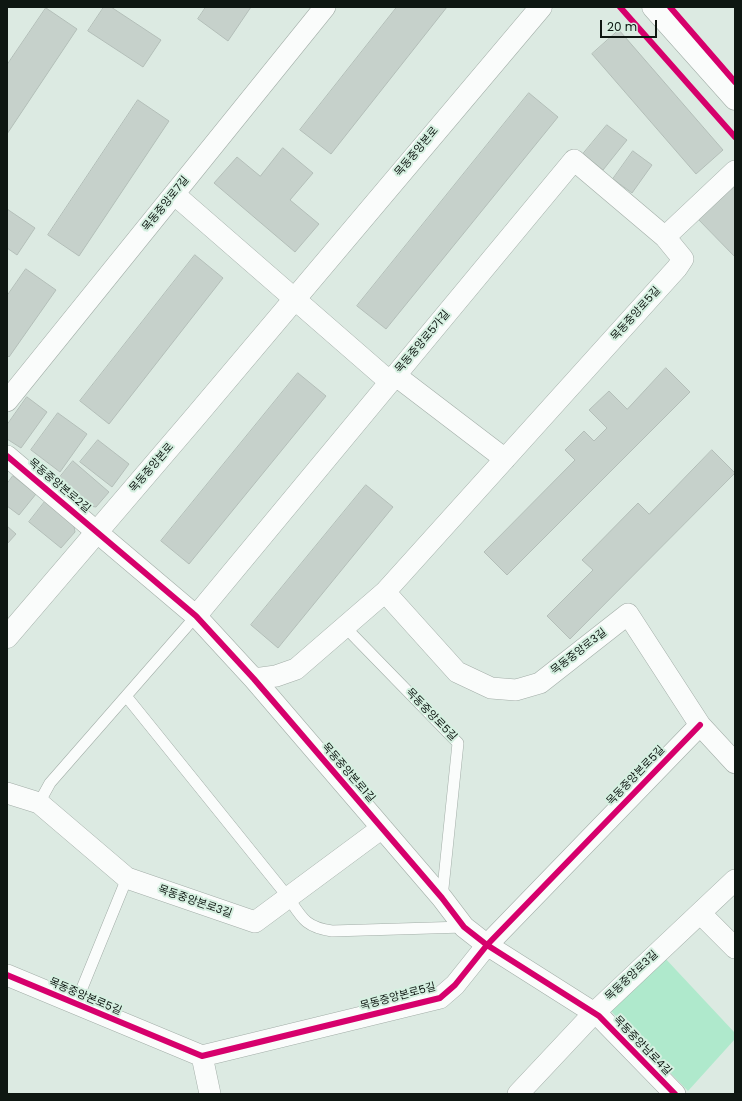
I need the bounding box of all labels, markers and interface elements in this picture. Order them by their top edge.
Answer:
scale bar [602,12,659,38]
text: 20 m [607,18,637,35]
street label: 목동중앙본로 [392,125,442,179]
street label: 목동중앙로7길 [140,174,192,234]
street label: 목동중앙로5길 [608,284,664,344]
street label: 목동중앙로5가길 [393,308,453,376]
street label: 목동중앙본로 [127,441,177,495]
street label: 목동중앙본로2길 [25,456,93,516]
street label: 목동중앙로3길 [548,626,610,678]
street label: 목동중앙로5길 [403,686,459,744]
street label: 목동중앙본로1길 [319,741,377,805]
street label: 목동중앙본로5길 [604,743,668,809]
street label: 목동중앙본로3길 [156,883,234,921]
street label: 목동중앙로3길 [603,948,661,1004]
street label: 목동중앙본로5길 [47,976,123,1018]
street label: 목동중앙본로5길 [359,981,437,1013]
street label: 목동중앙남로4길 [610,1013,674,1079]

